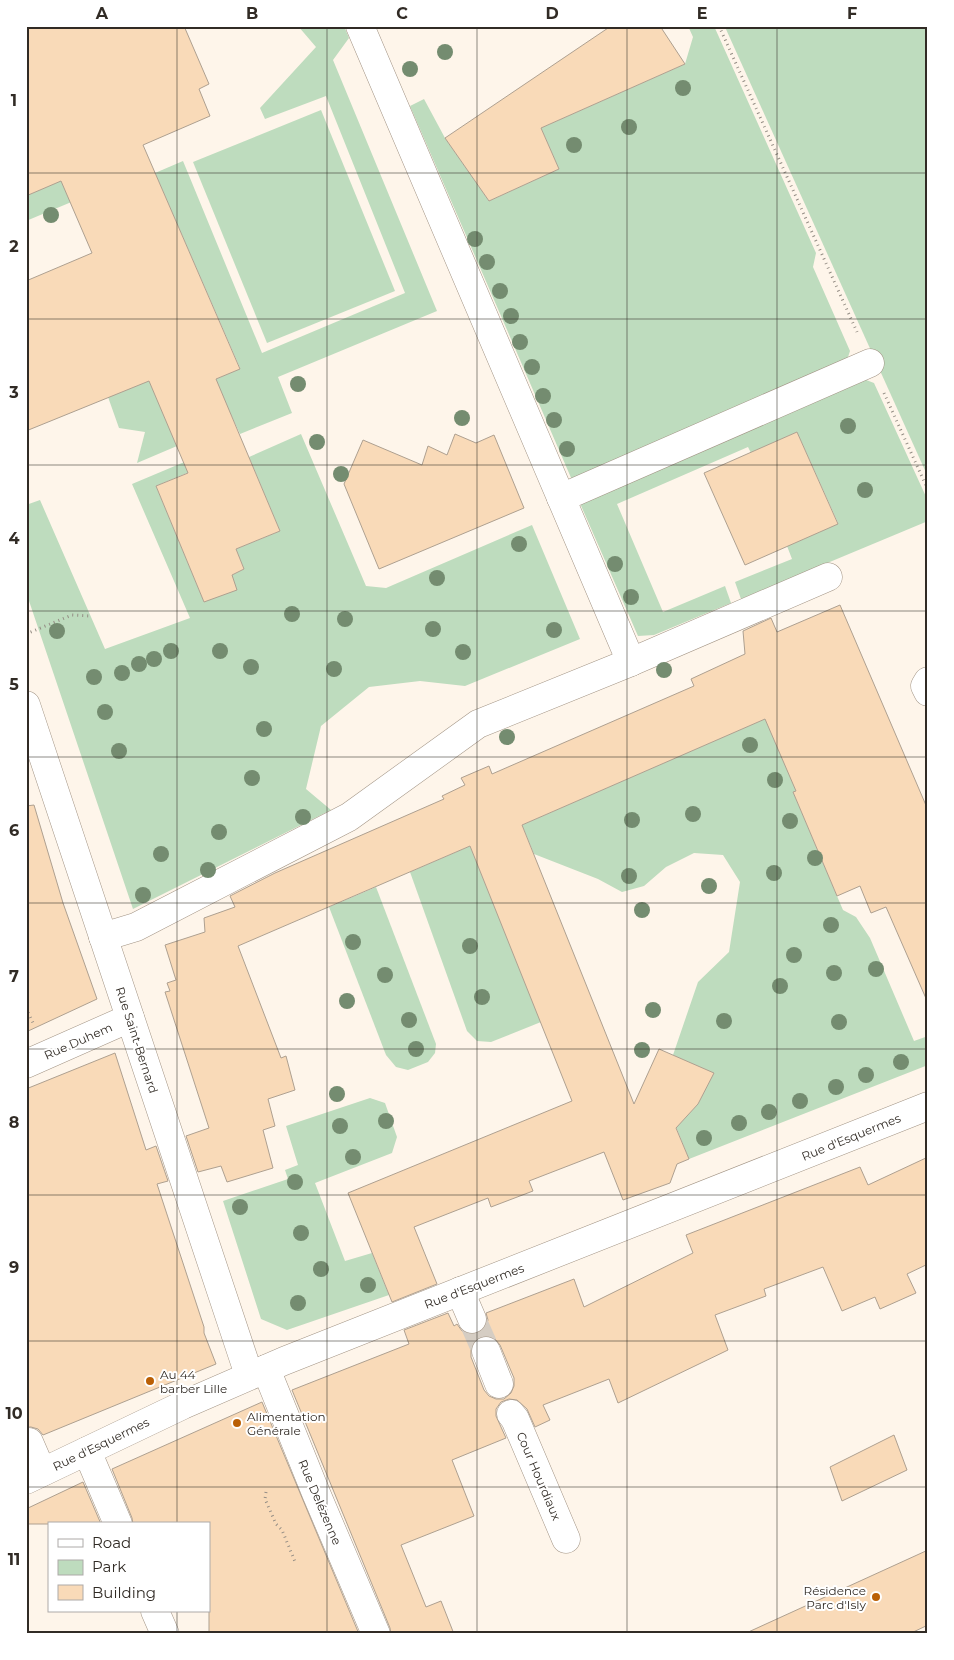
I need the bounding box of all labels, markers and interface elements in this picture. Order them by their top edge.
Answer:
text: A [95,4,109,23]
text: B [246,4,258,23]
text: C [396,4,408,23]
text: D [545,4,559,23]
text: E [697,4,707,23]
text: F [847,4,857,23]
text: 1 [11,91,17,110]
text: 2 [9,237,19,256]
text: 3 [8,383,19,402]
text: 4 [8,529,20,548]
text: 5 [9,675,19,694]
text: 6 [9,821,19,840]
text: 7 [9,967,19,986]
street label: Rue Saint-Bernard [113,985,161,1095]
street label: Rue Duhem [42,1019,114,1063]
street label: Rue d'Esquermes [799,1110,903,1164]
text: 8 [9,1113,19,1132]
text: 9 [9,1258,19,1277]
street label: Rue d'Esquermes [422,1260,526,1312]
place label: Au 44 barber Lille [160,1367,227,1396]
marker: Au 44 barber Lille [144,1375,156,1387]
text: 10 [5,1404,23,1423]
place label: Alimentation Générale [247,1409,326,1438]
street label: Rue d'Esquermes [50,1414,152,1474]
marker: Alimentation Générale [231,1417,243,1429]
street label: Cour Hourdiaux [514,1429,565,1523]
street label: Rue Delézenne [295,1457,345,1547]
legend [48,1522,210,1612]
text: Road [92,1533,131,1552]
text: 11 [8,1550,20,1569]
text: Park [92,1557,126,1576]
text: Building [92,1583,156,1602]
place label: Résidence Parc d'Isly [804,1583,866,1612]
marker: Résidence Parc d'Isly [870,1591,882,1603]

